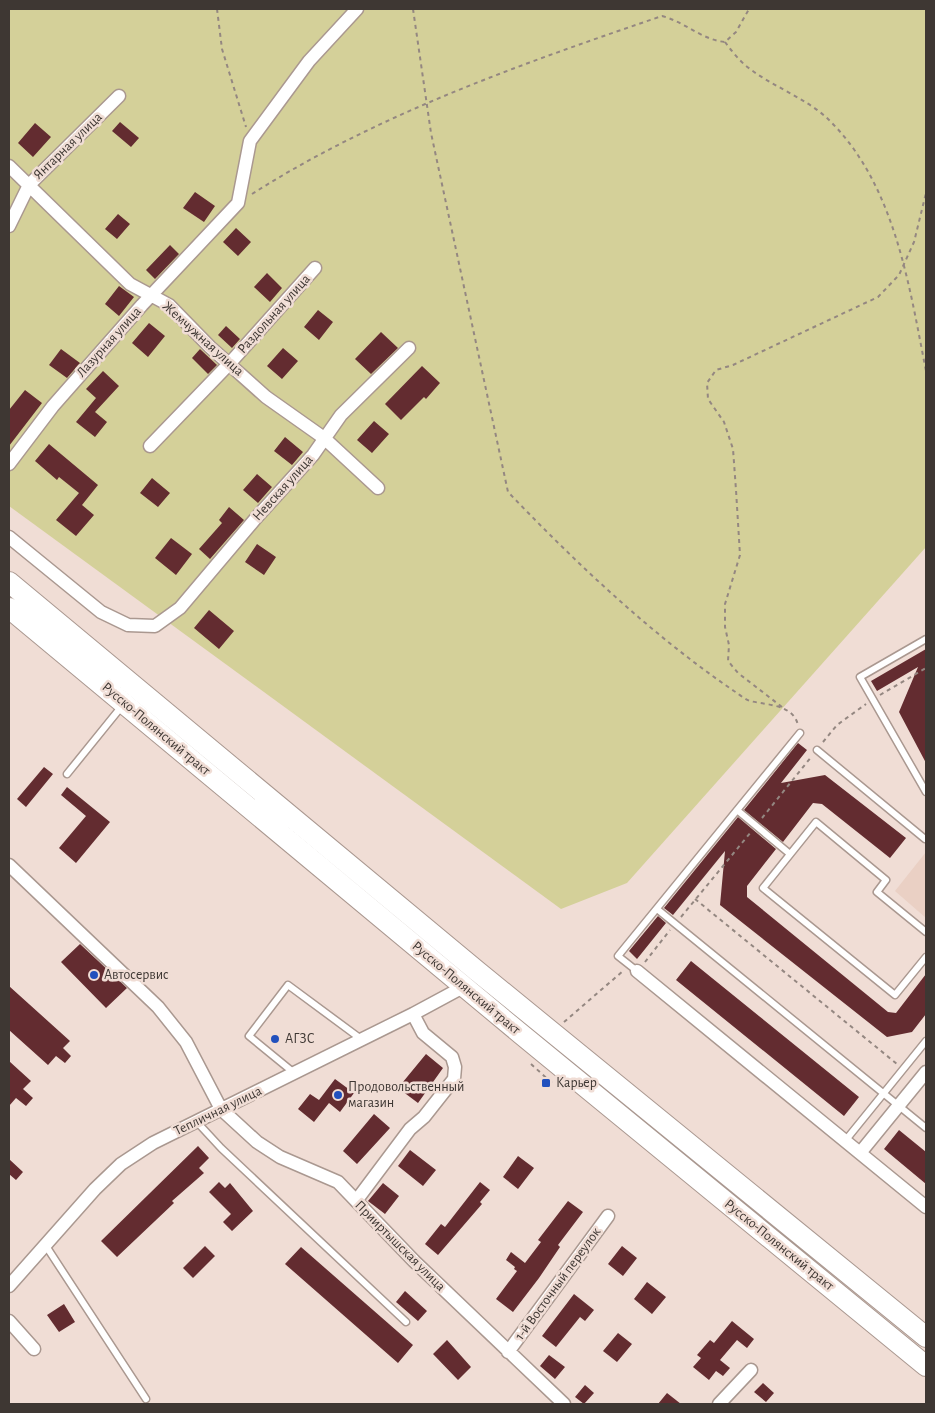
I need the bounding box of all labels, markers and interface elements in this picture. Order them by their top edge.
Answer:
street label: Янтарная улица [31,109,105,182]
street label: Раздольная улица [235,271,313,356]
street label: Жемчужная улица [160,299,247,379]
street label: Лазурная улица [74,304,144,380]
street label: Невская улица [250,452,316,523]
street label: Русско-Полянский тракт [99,680,213,779]
street label: Русско-Полянский тракт [409,939,523,1038]
place label: Автосервис [104,968,169,982]
marker: Автосервис [88,969,100,981]
place label: АГЗС [285,1032,315,1046]
marker: АГЗС [269,1033,281,1045]
place label: Карьер [556,1076,597,1090]
marker: Карьер [540,1077,552,1089]
place label: Продовольственный магазин [348,1080,464,1110]
street label: Тепличная улица [172,1084,265,1138]
marker: Продовольственный магазин [332,1089,344,1101]
street label: Русско-Полянский тракт [722,1197,837,1294]
street label: Прииртышская улица [352,1198,448,1294]
street label: 1-й Восточный переулок [513,1225,604,1343]

